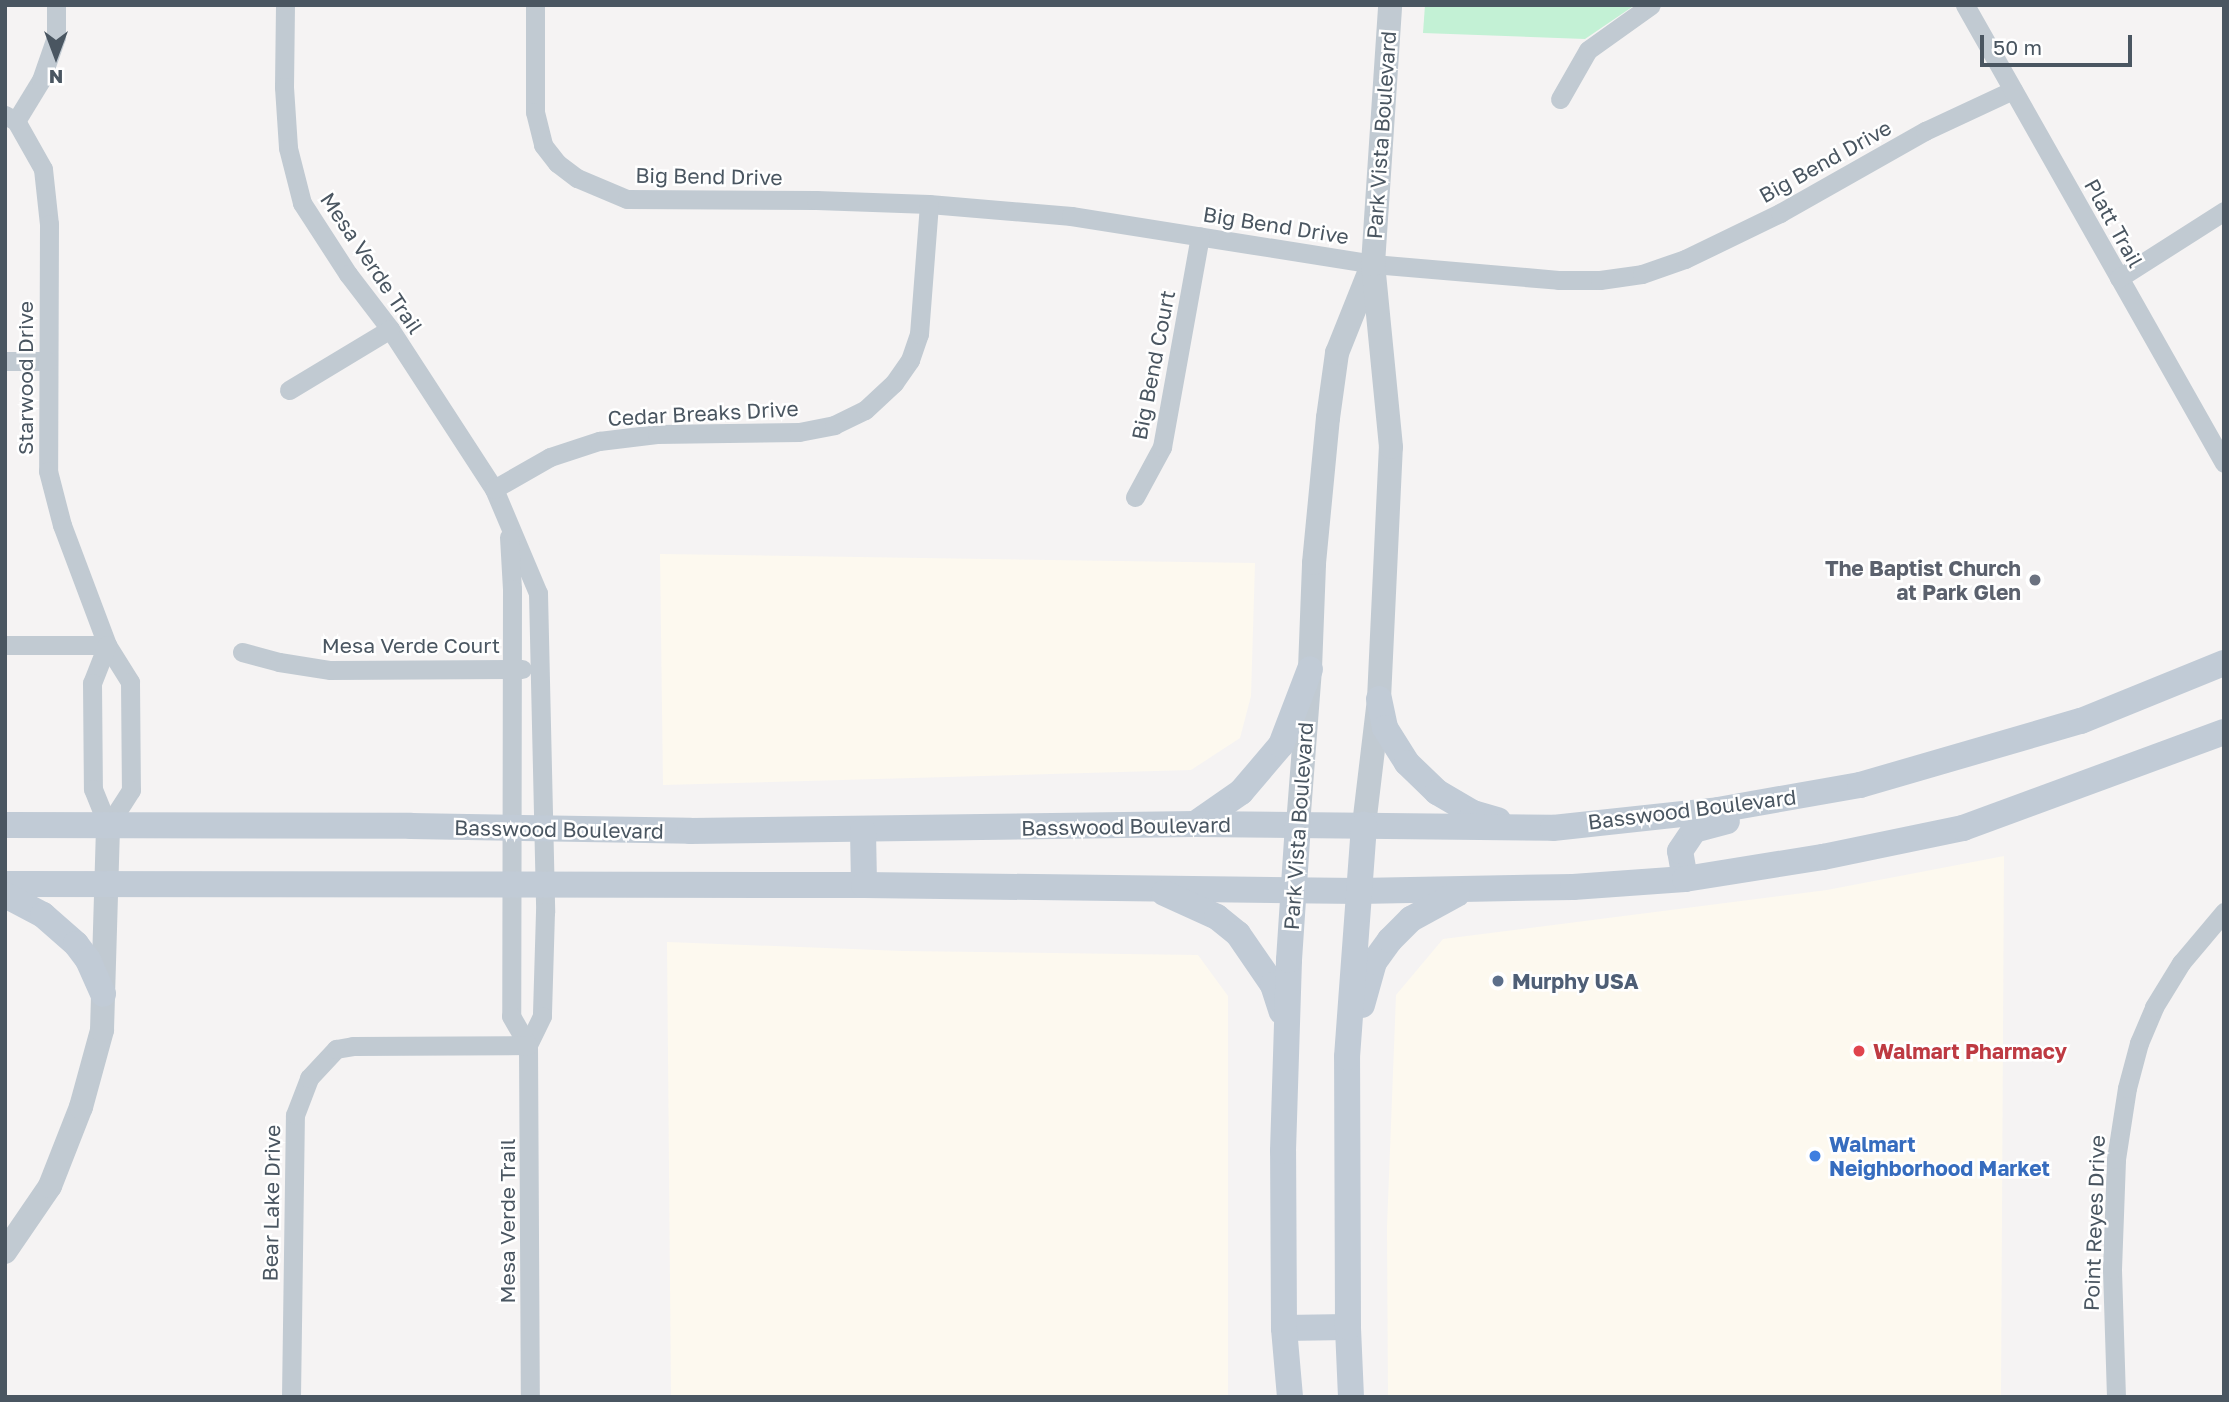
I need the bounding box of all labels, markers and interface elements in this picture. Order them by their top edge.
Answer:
north arrow [21,21,91,91]
scale bar [1984,21,2136,65]
street label: Park Vista Boulevard [1361,30,1401,240]
text: 50 m [1993,34,2042,60]
text: N [49,66,63,89]
street label: Big Bend Drive [1755,114,1895,208]
street label: Big Bend Drive [635,162,783,190]
street label: Platt Trail [2079,174,2149,272]
street label: Mesa Verde Trail [315,188,429,338]
street label: Big Bend Drive [1201,201,1351,249]
street label: Big Bend Court [1126,288,1180,442]
street label: Starwood Drive [12,301,38,455]
street label: Cedar Breaks Drive [607,395,799,431]
place label: The Baptist Church at Park Glen [1825,555,2021,605]
marker: The Baptist Church at Park Glen [2027,572,2043,588]
street label: Mesa Verde Court [322,632,500,658]
street label: Park Vista Boulevard [1278,721,1318,931]
street label: Basswood Boulevard [1586,784,1798,834]
street label: Basswood Boulevard [1021,812,1231,840]
street label: Basswood Boulevard [454,815,664,843]
place label: Murphy USA [1512,968,1639,994]
marker: Murphy USA [1490,973,1506,989]
place label: Walmart Pharmacy [1873,1038,2067,1064]
marker: Walmart Pharmacy [1851,1043,1867,1059]
street label: Bear Lake Drive [257,1125,285,1281]
place label: Walmart Neighborhood Market [1829,1131,2050,1181]
street label: Point Reyes Drive [2078,1135,2110,1311]
street label: Mesa Verde Trail [494,1138,520,1304]
marker: Walmart Neighborhood Market [1807,1148,1823,1164]

